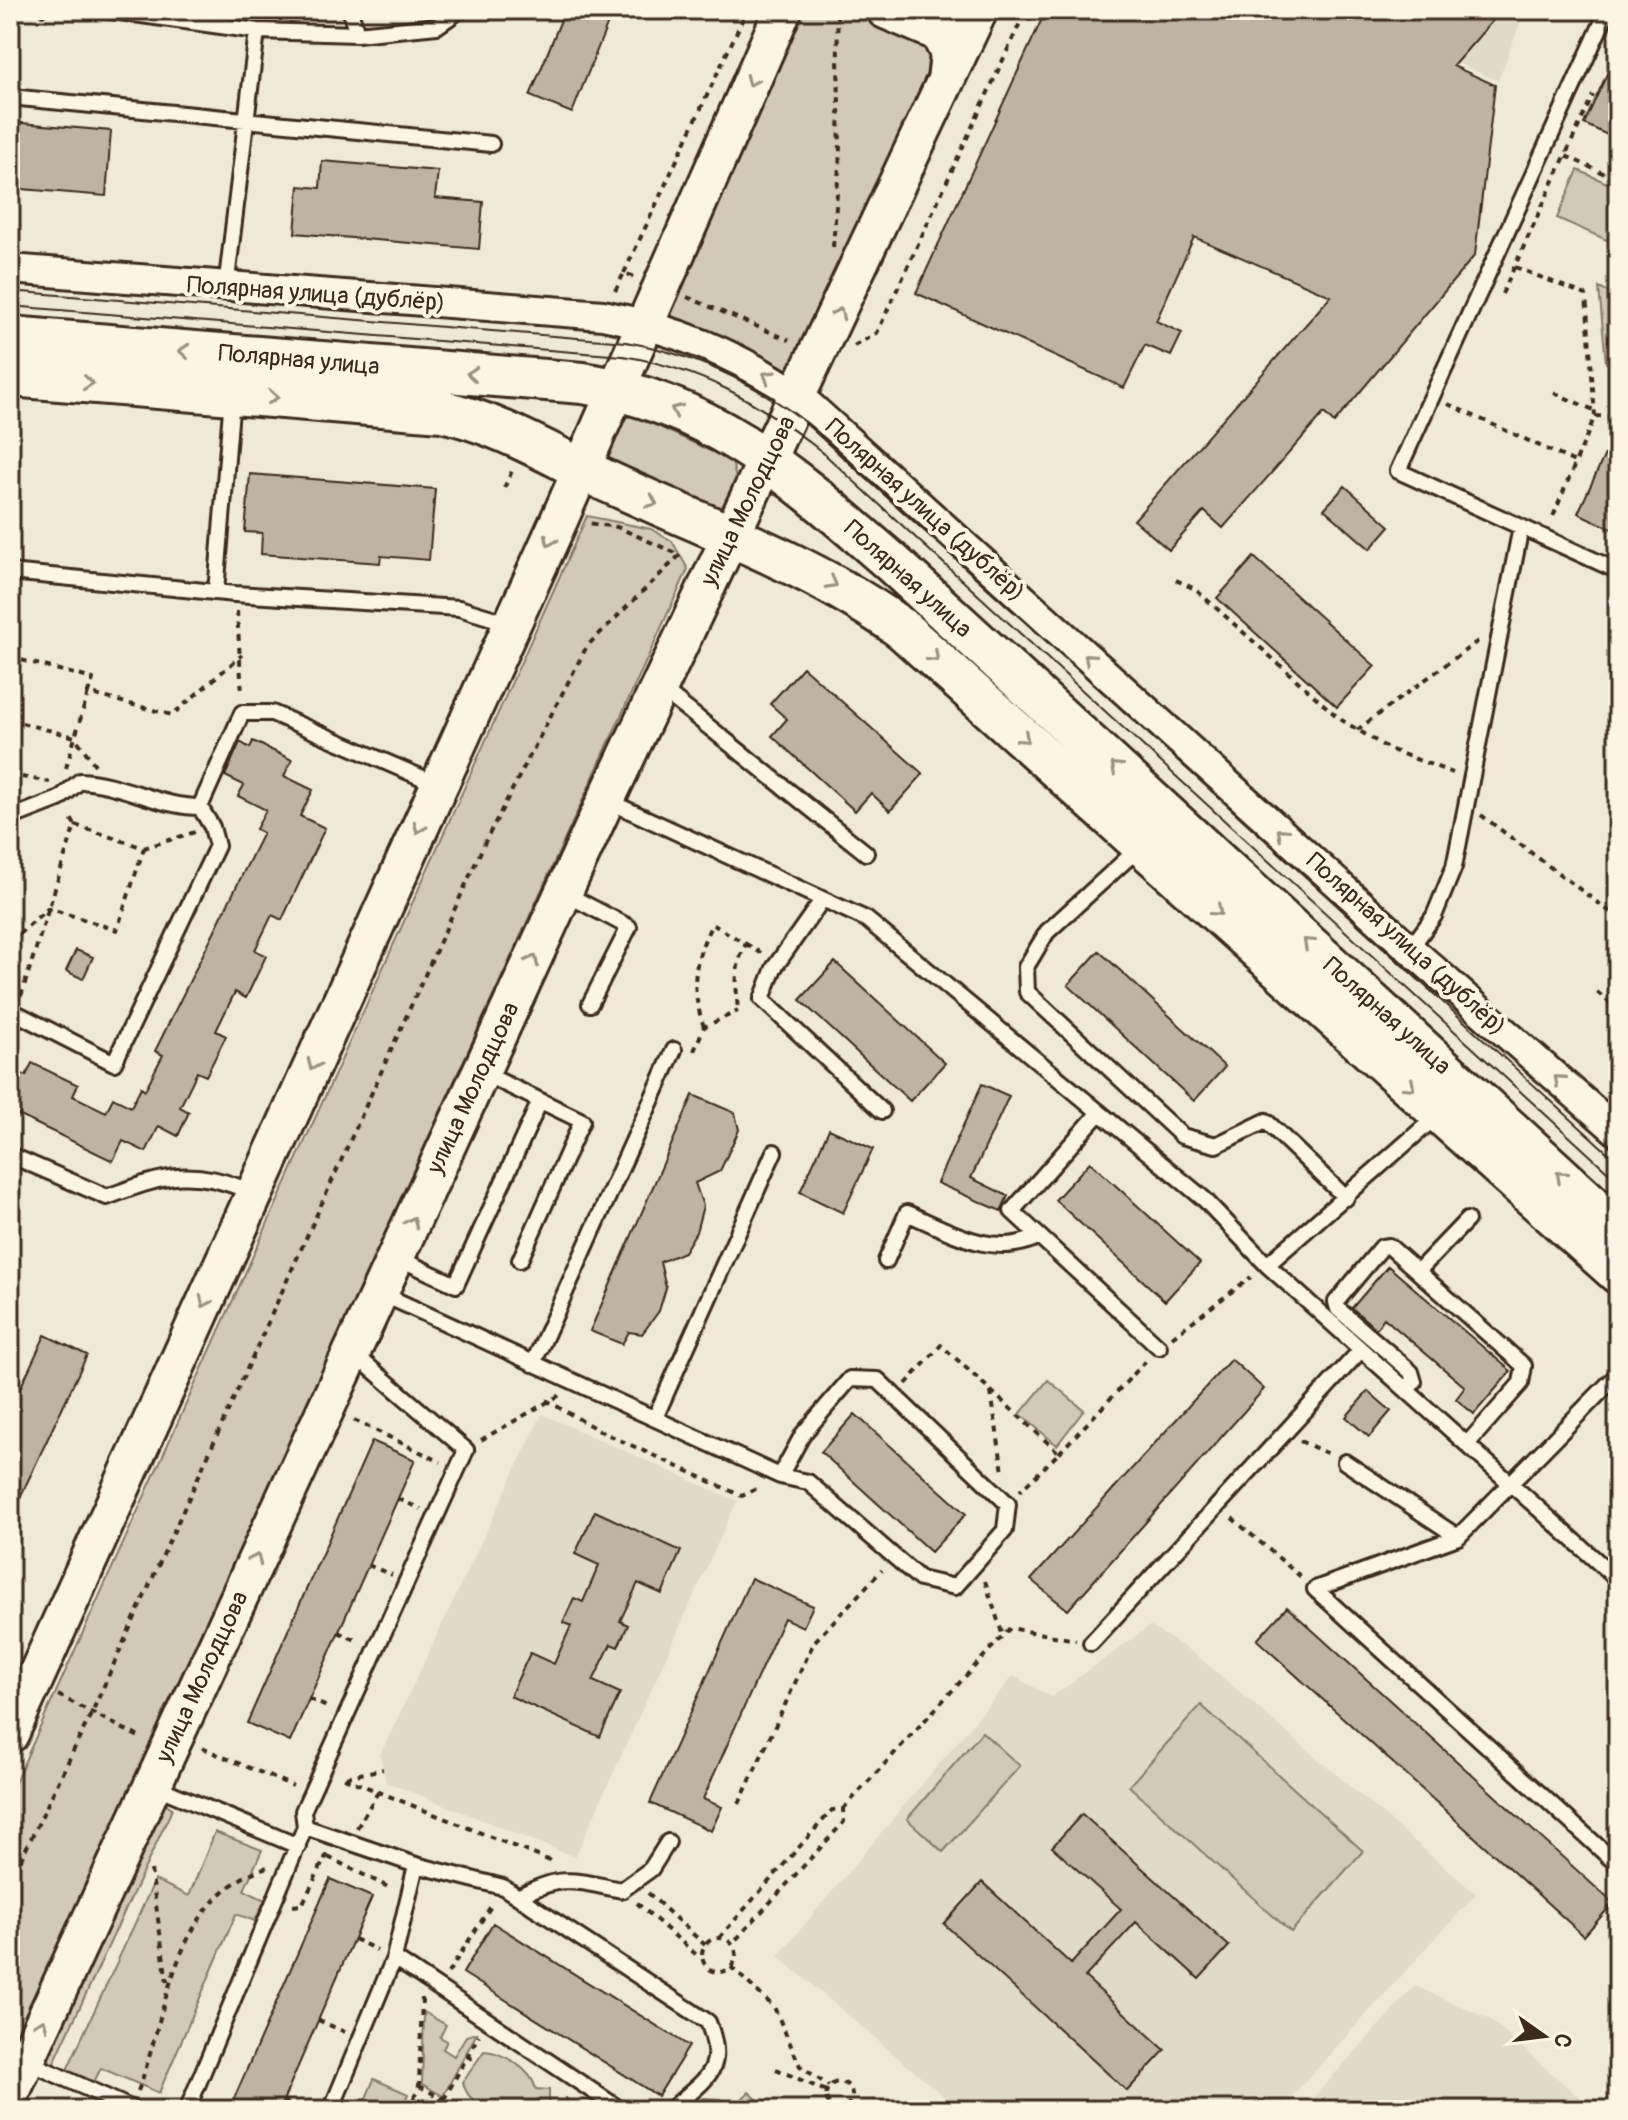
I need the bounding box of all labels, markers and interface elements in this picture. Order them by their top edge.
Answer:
one-way arrow [745,73,761,88]
street label: Полярная улица (дублёр) [186,271,446,317]
one-way arrow [829,306,845,321]
street label: Полярная улица [217,338,381,382]
one-way arrow [178,343,191,360]
one-way arrow [465,366,478,383]
one-way arrow [762,370,777,385]
one-way arrow [82,374,95,391]
one-way arrow [266,388,279,405]
one-way arrow [669,403,684,419]
street label: улица Молодцова [694,411,802,592]
street label: Полярная улица (дублёр) [819,413,1031,607]
one-way arrow [644,492,659,508]
street label: Полярная улица [838,514,978,644]
one-way arrow [544,532,560,547]
one-way arrow [824,574,838,589]
one-way arrow [924,648,939,662]
one-way arrow [1083,654,1098,668]
one-way arrow [1015,728,1029,743]
one-way arrow [1110,763,1125,777]
one-way arrow [413,820,429,835]
one-way arrow [1276,828,1291,842]
street label: Полярная улица (дублёр) [1300,847,1512,1041]
one-way arrow [1208,902,1223,916]
one-way arrow [1302,938,1317,952]
street label: Полярная улица [1317,951,1457,1081]
one-way arrow [523,954,539,968]
street label: улица Молодцова [420,998,525,1179]
one-way arrow [306,1057,322,1072]
one-way arrow [1554,1075,1569,1090]
one-way arrow [1401,1077,1415,1092]
one-way arrow [1556,1170,1570,1185]
one-way arrow [402,1215,418,1230]
one-way arrow [199,1294,215,1309]
one-way arrow [246,1553,262,1567]
street label: улица Молодцова [149,1587,254,1768]
north arrow [1504,1996,1584,2076]
one-way arrow [32,2018,48,2033]
text: С [1547,2031,1578,2051]

